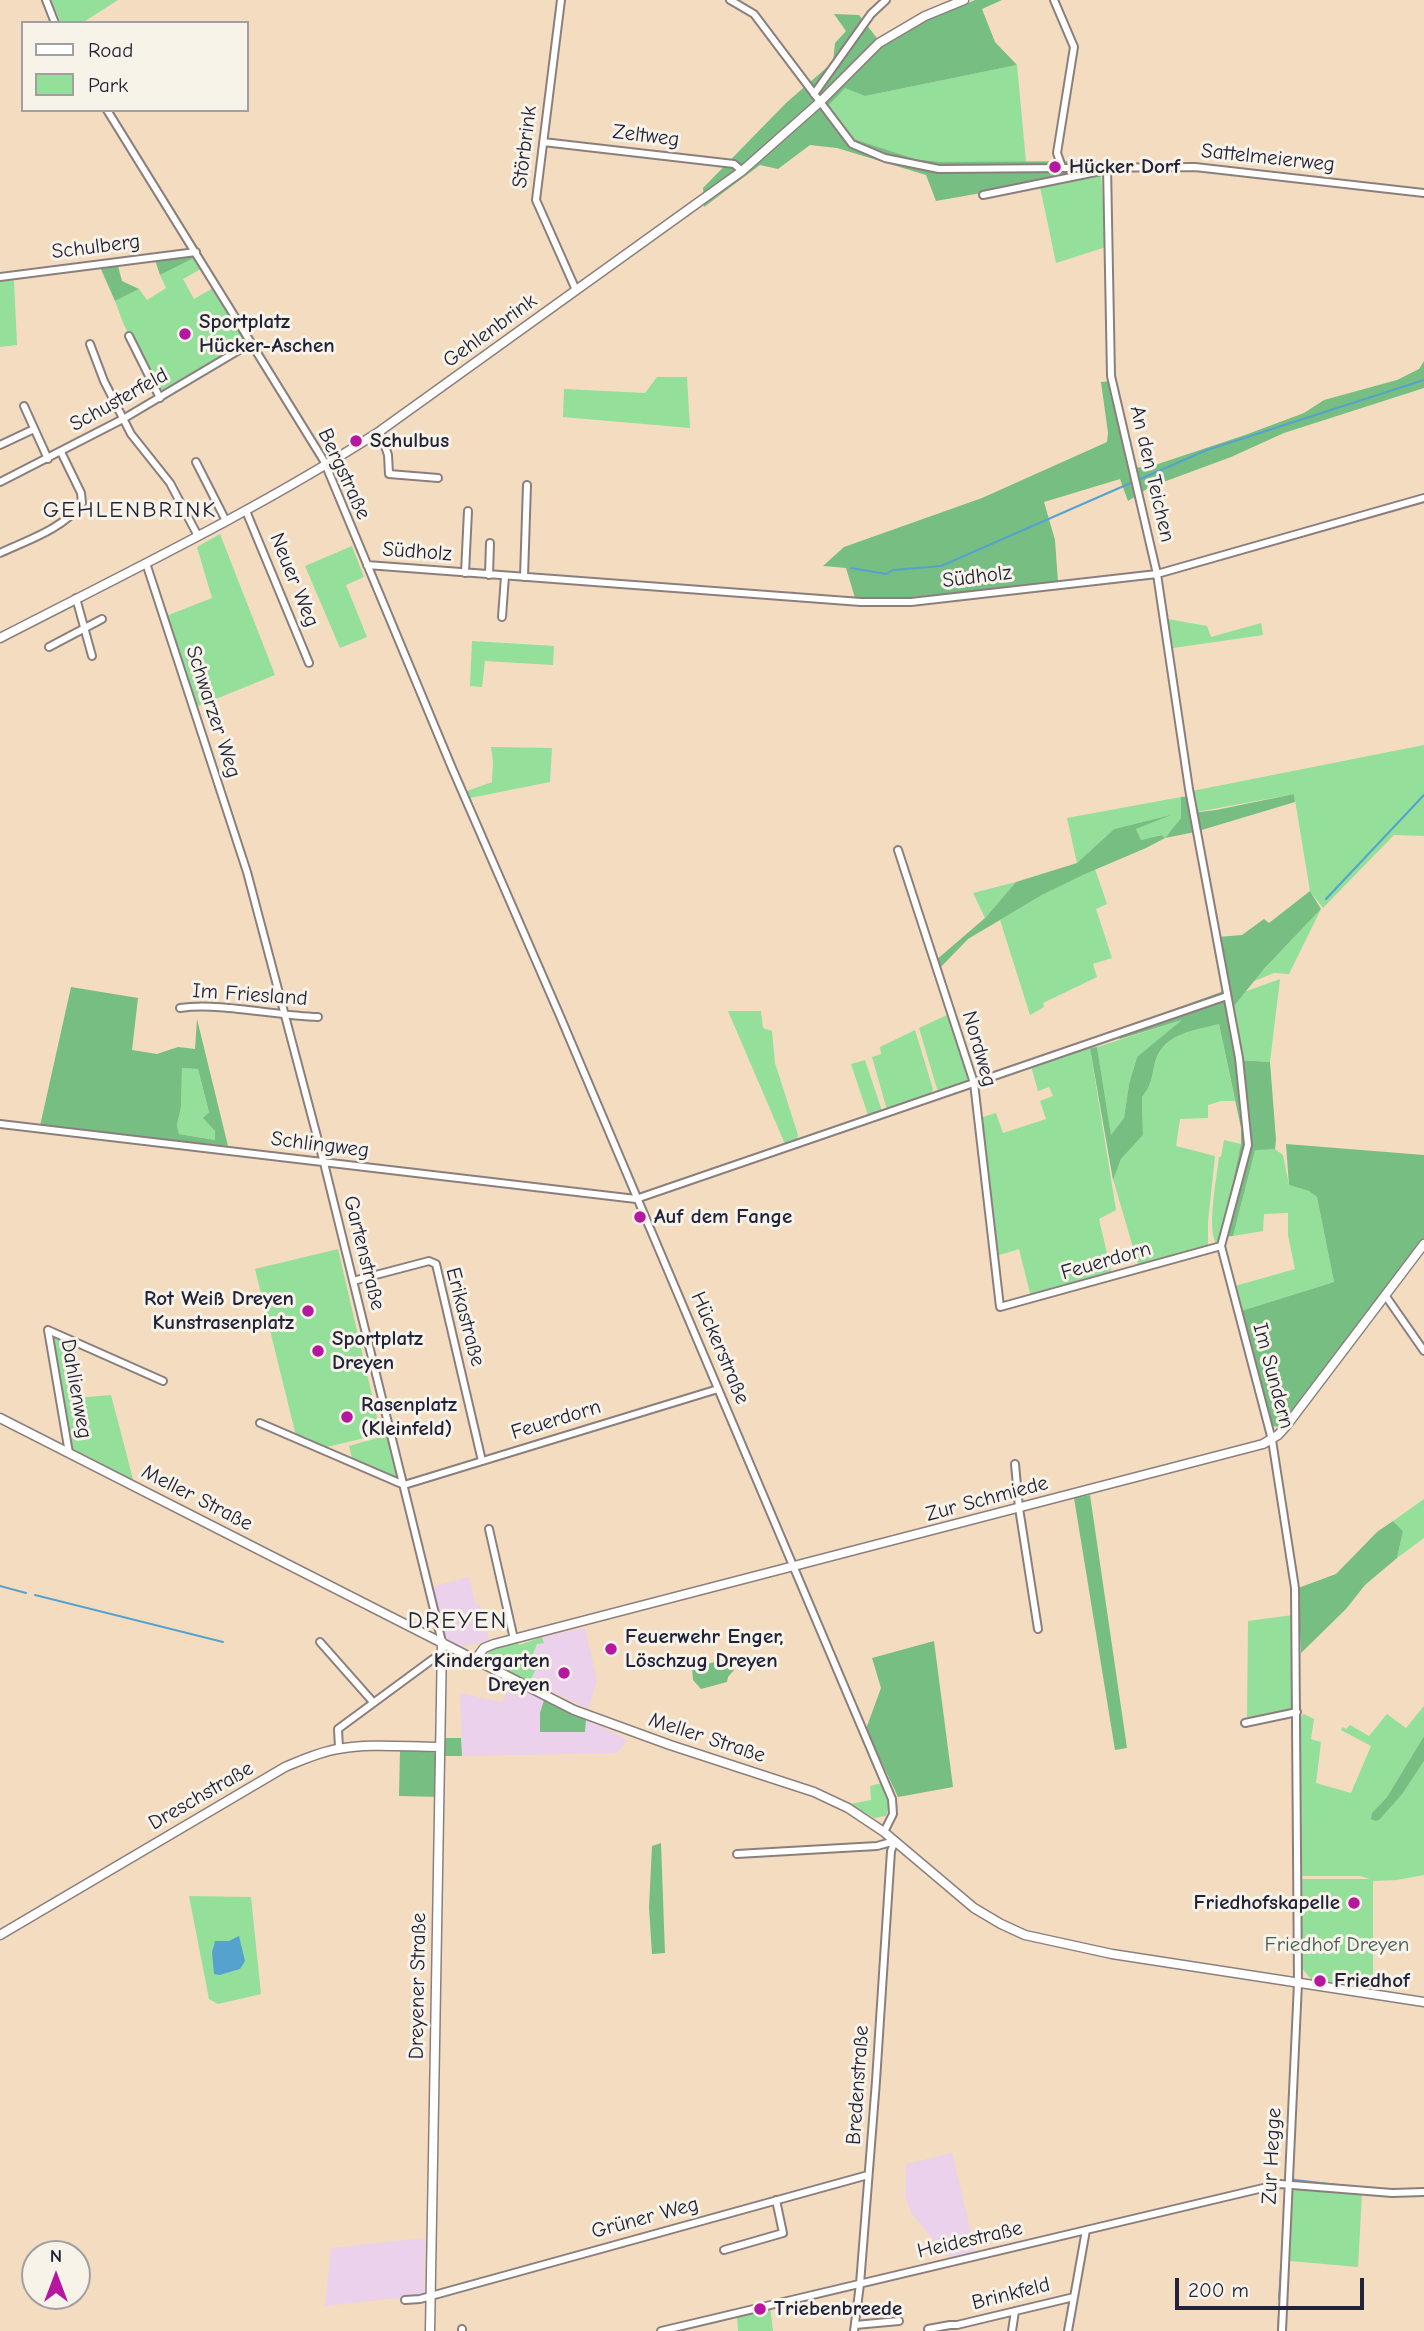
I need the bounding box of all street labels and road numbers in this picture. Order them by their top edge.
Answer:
street label: Störbrink [507,104,543,190]
street label: Zeltweg [611,119,681,153]
street label: Sattelmeierweg [1200,138,1336,178]
street label: Schulberg [50,229,142,265]
street label: Gehlenbrink [438,289,542,373]
street label: Schusterfeld [65,363,173,437]
street label: An den Teichen [1124,403,1180,545]
street label: Bergstraße [312,425,376,523]
street label: Neuer Weg [264,529,324,631]
street label: Südholz [381,537,453,567]
street label: Südholz [941,560,1013,594]
street label: Schwarzer Weg [180,643,246,781]
street label: Im Friesland [192,978,308,1012]
street label: Nordweg [956,1008,1002,1090]
street label: Schlingweg [269,1126,371,1164]
street label: Gartenstraße [338,1193,390,1313]
street label: Feuerdorn [1058,1236,1154,1286]
street label: Erikastraße [440,1265,490,1369]
street label: Hückerstraße [685,1288,755,1408]
street label: Im Sundern [1247,1321,1299,1431]
street label: Dahlienweg [55,1337,97,1441]
street label: Feuerdorn [508,1394,604,1446]
street label: Meller Straße [137,1459,257,1537]
street label: Zur Schmiede [923,1471,1051,1527]
street label: Meller Straße [646,1707,768,1769]
street label: Dreschstraße [144,1756,258,1836]
street label: Dreyener Straße [404,1912,432,2060]
street label: Bredenstraße [841,2024,875,2146]
street label: Zur Hegge [1257,2107,1287,2205]
street label: Grüner Weg [589,2192,701,2244]
street label: Heidestraße [915,2216,1025,2264]
street label: Brinkfeld [969,2272,1053,2316]

